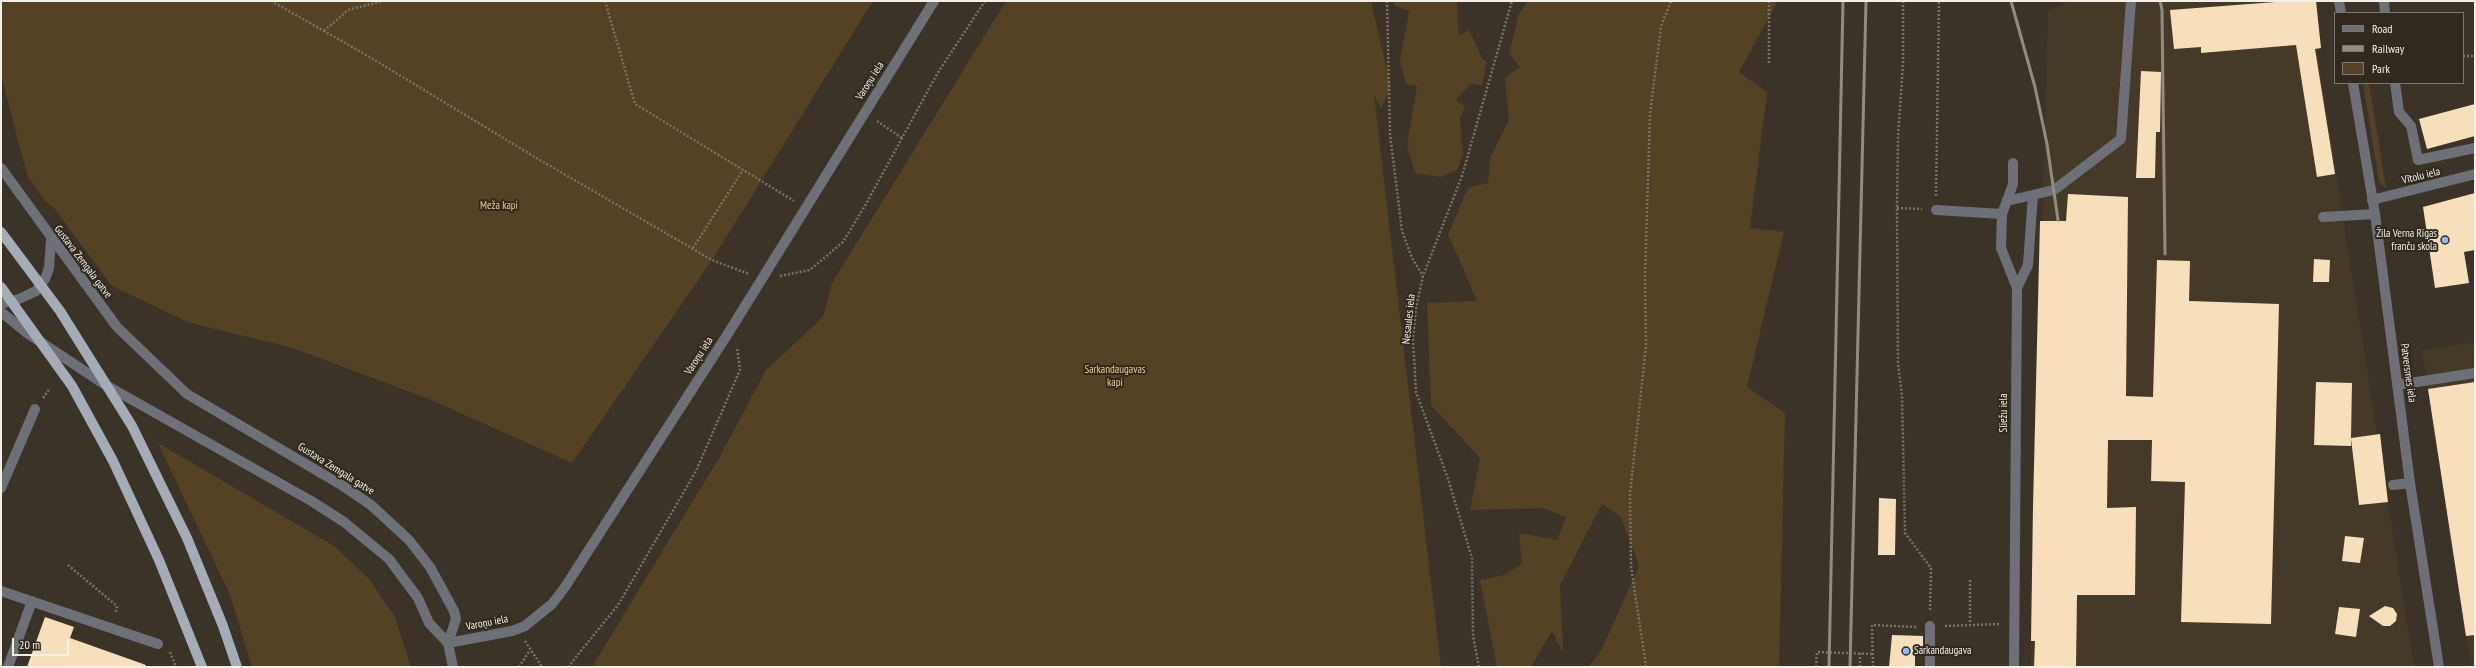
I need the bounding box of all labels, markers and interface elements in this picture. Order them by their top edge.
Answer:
legend [2334,12,2464,84]
text: Road [2372,21,2392,36]
text: Railway [2372,41,2404,56]
street label: Varoņu iela [853,59,887,103]
text: Park [2372,61,2390,76]
street label: Vītolu iela [2401,165,2441,187]
park label: Meža kapi [480,199,518,213]
street label: Gustava Zemgala gatve [51,223,115,301]
place label: Žila Verna Rīgas franču skola [2376,227,2437,253]
marker: Žila Verna Rīgas franču skola [2440,235,2450,245]
street label: Nesaules iela [1400,293,1418,345]
street label: Varoņu iela [682,335,716,377]
street label: Patversmes iela [2397,343,2419,403]
park label: Sarkandaugavas kapi [1084,363,1146,389]
street label: Sliežu iela [1997,393,2011,433]
street label: Gustava Zemgala gatve [295,440,377,498]
street label: Varoņu iela [465,612,509,634]
scale bar [14,630,71,656]
text: 20 m [19,637,40,652]
place label: Sarkandaugava [1914,644,1971,658]
marker: Sarkandaugava [1901,646,1911,656]

